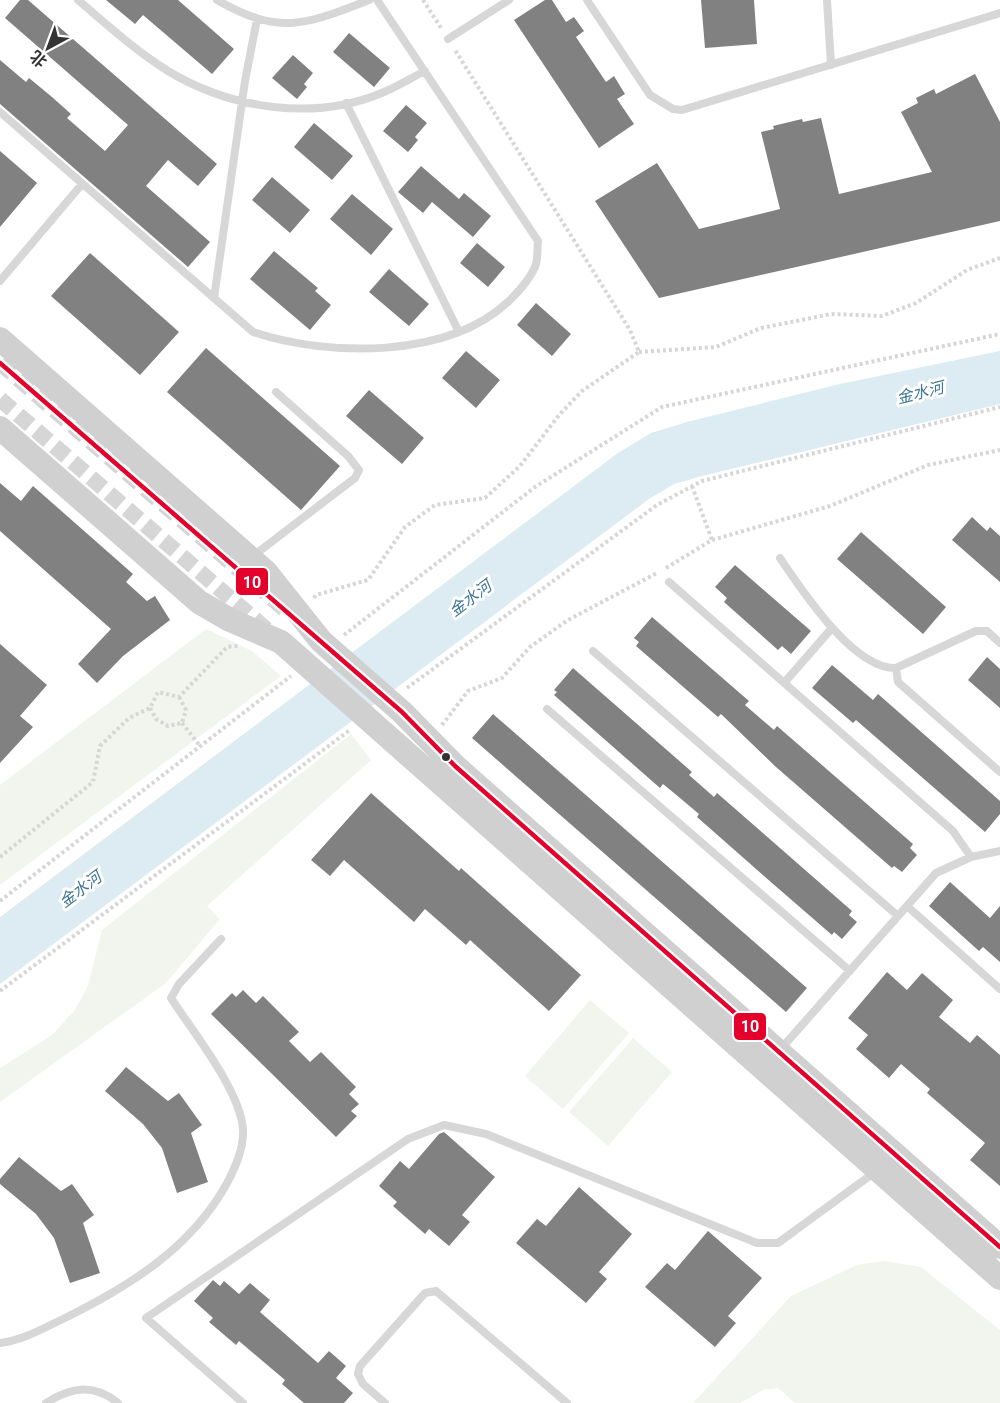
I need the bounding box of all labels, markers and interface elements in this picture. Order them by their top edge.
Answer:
north arrow [18,18,78,78]
text: 北 [26,47,51,71]
water label: 金水河 [895,377,949,408]
line badge: 10 [235,567,269,596]
text: 10 [243,573,261,592]
water label: 金水河 [445,575,498,620]
unlabelled marker [440,751,452,763]
water label: 金水河 [55,866,108,911]
line badge: 10 [733,1012,767,1041]
text: 10 [741,1017,759,1036]

